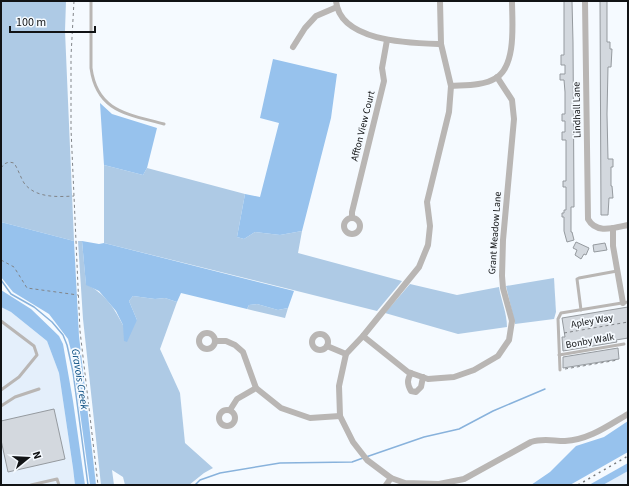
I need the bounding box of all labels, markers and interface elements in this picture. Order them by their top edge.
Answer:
scale bar [10,8,95,34]
text: 100 m [16,14,46,31]
street label: Lindhall Lane [570,82,584,138]
street label: Affton View Court [347,89,379,163]
street label: Grant Meadow Lane [485,191,505,275]
street label: Apley Way [570,310,615,332]
street label: Bonby Walk [565,330,615,352]
water label: Gravois Creek [68,348,92,411]
north arrow [8,438,48,478]
text: N [29,449,45,461]

